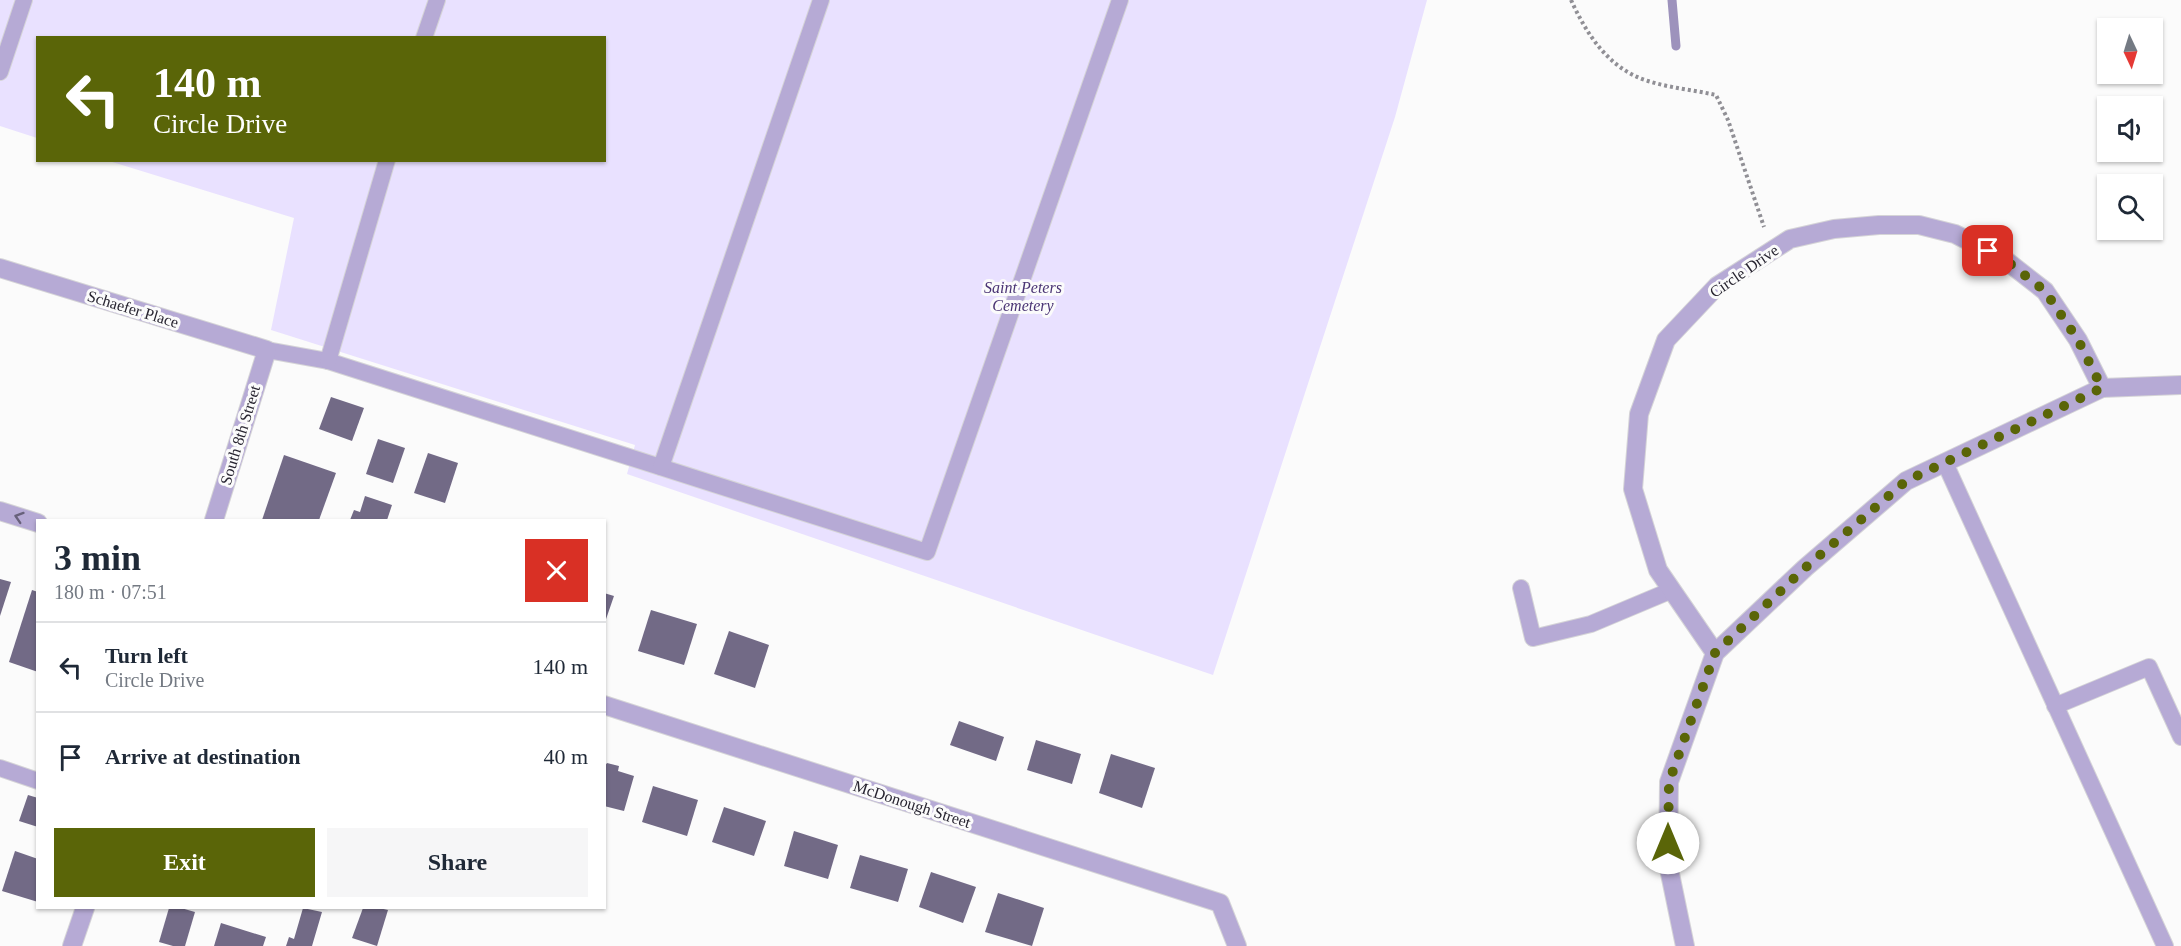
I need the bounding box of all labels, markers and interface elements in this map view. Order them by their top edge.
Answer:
north arrow [2097,18,2163,84]
map controls [2097,18,2163,240]
icon: left [54,60,132,138]
text: 140 m [153,60,262,106]
button: sound [2097,96,2163,162]
text: Circle Drive [153,109,287,139]
button: search [2097,174,2163,240]
pin [1962,225,2013,276]
icon: arrive [1971,234,2004,267]
street label: Circle Drive [1707,241,1781,301]
park label: Saint Peters Cemetery [984,279,1062,315]
street label: Schaefer Place [85,287,181,331]
street label: South 8th Street [217,383,263,487]
one-way arrow [14,512,25,524]
text: 3 min [54,538,141,578]
button: close [525,539,588,602]
text: 180 m · 07:51 [54,581,167,603]
text: Turn left [105,643,188,668]
icon: left [54,651,87,684]
text: 140 m [532,654,588,679]
text: Circle Drive [105,669,204,691]
icon: arrive [54,741,87,774]
text: Arrive at destination [105,744,301,769]
text: 40 m [543,744,588,769]
street label: McDonough Street [851,777,973,832]
position arrow [1636,811,1700,875]
button: Exit [54,828,315,897]
button: Share [327,828,588,897]

